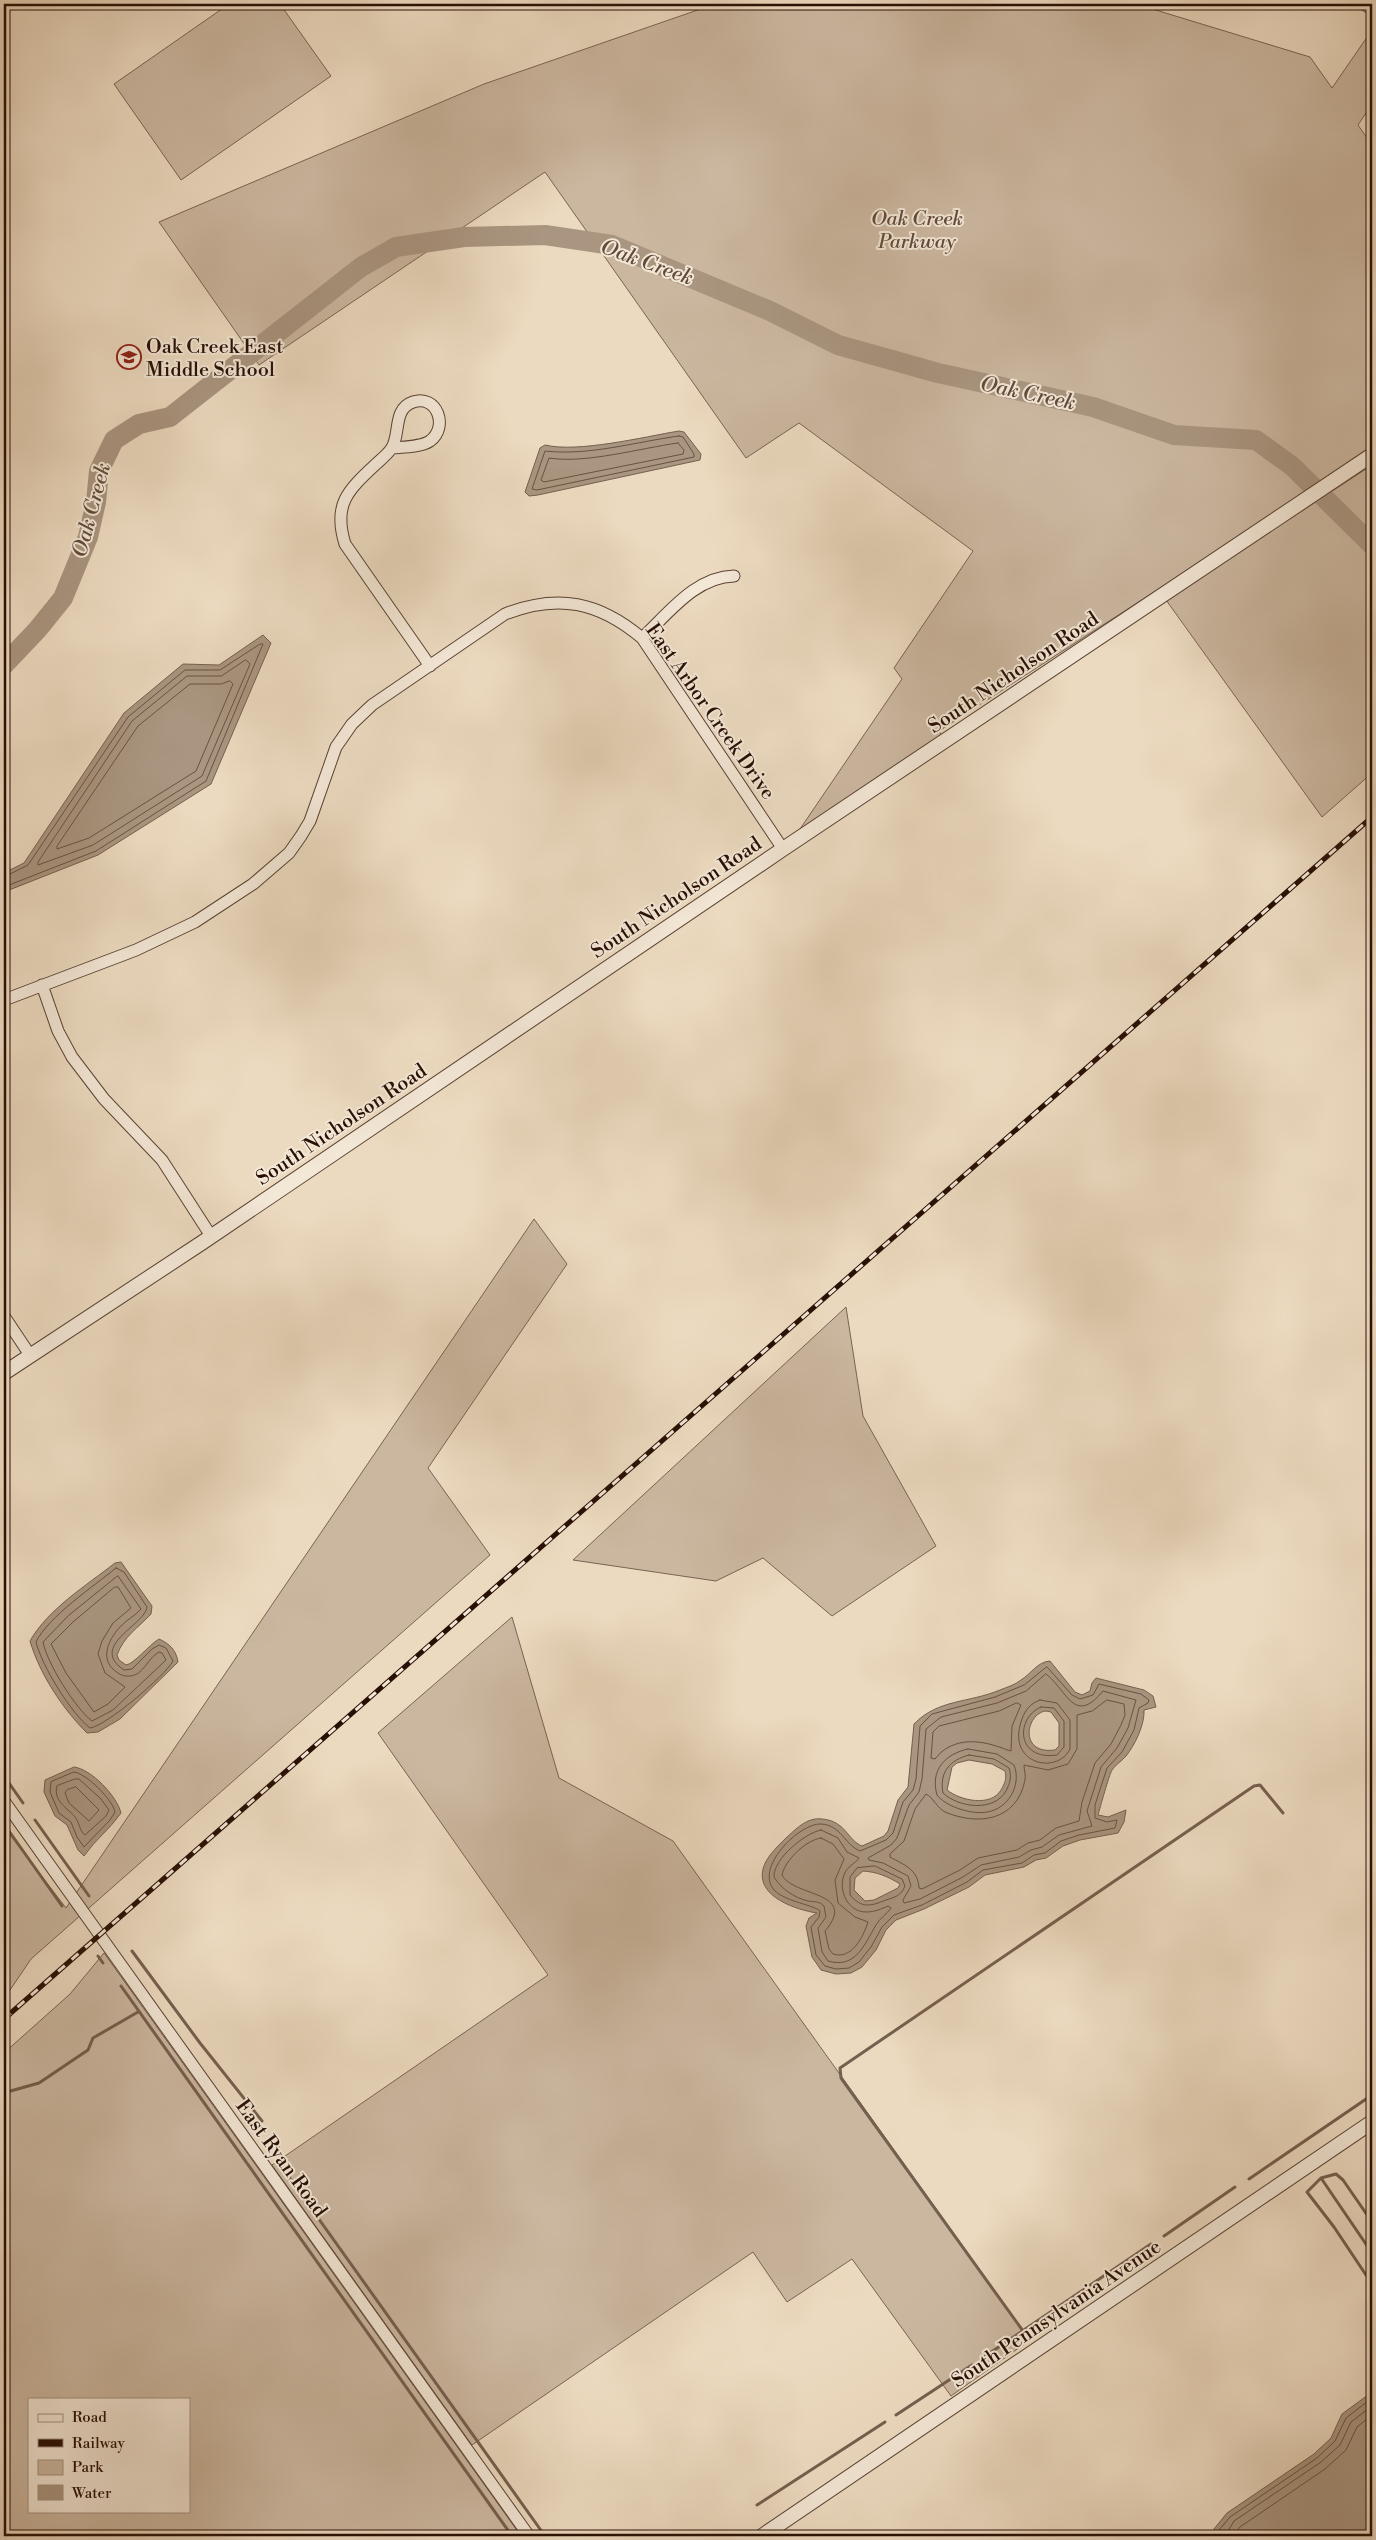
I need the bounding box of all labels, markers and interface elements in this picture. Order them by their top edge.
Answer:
park label: Oak Creek Parkway [871,207,963,255]
water label: Oak Creek [597,234,697,292]
place label: Oak Creek East Middle School [146,335,283,383]
school or university icon: Oak Creek East Middle School [116,344,142,370]
water label: Oak Creek [978,371,1078,417]
water label: Oak Creek [67,460,117,560]
street label: South Nicholson Road [924,606,1104,740]
street label: East Arbor Creek Drive [639,619,780,805]
street label: South Nicholson Road [587,831,767,965]
street label: South Nicholson Road [252,1058,432,1192]
street label: East Ryan Road [230,2095,332,2223]
street label: South Pennsylvania Avenue [947,2235,1166,2394]
legend [28,2398,190,2512]
text: Road [72,2408,107,2427]
text: Railway [72,2434,126,2453]
text: Park [72,2458,104,2477]
text: Water [71,2484,112,2503]

